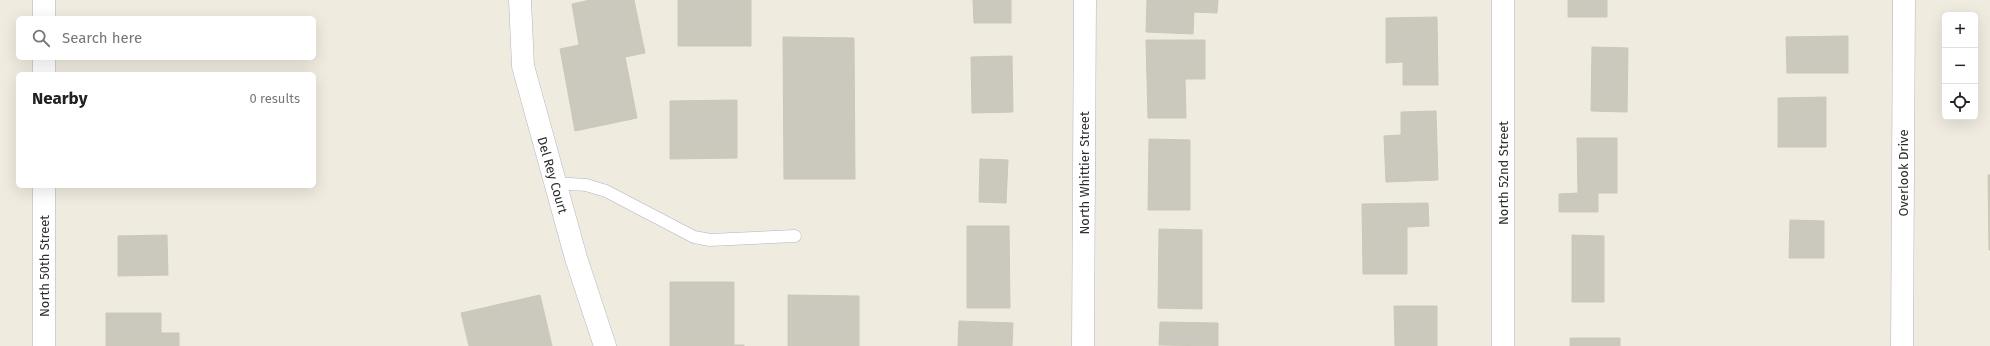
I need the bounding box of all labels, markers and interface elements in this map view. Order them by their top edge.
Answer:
map controls [1942,12,1978,120]
button: + [1942,12,1978,48]
search box [16,16,316,60]
icon: search [30,27,52,49]
text: Search here [62,29,142,47]
button: − [1942,48,1978,84]
button: locate [1942,84,1978,120]
text: Nearby [32,88,87,109]
text: 0 results [249,91,300,106]
street label: North Whittier Street [1077,111,1092,235]
street label: North 52nd Street [1496,121,1511,225]
street label: Overlook Drive [1896,130,1911,216]
street label: Del Rey Court [534,135,571,216]
street label: North 50th Street [37,215,52,317]

